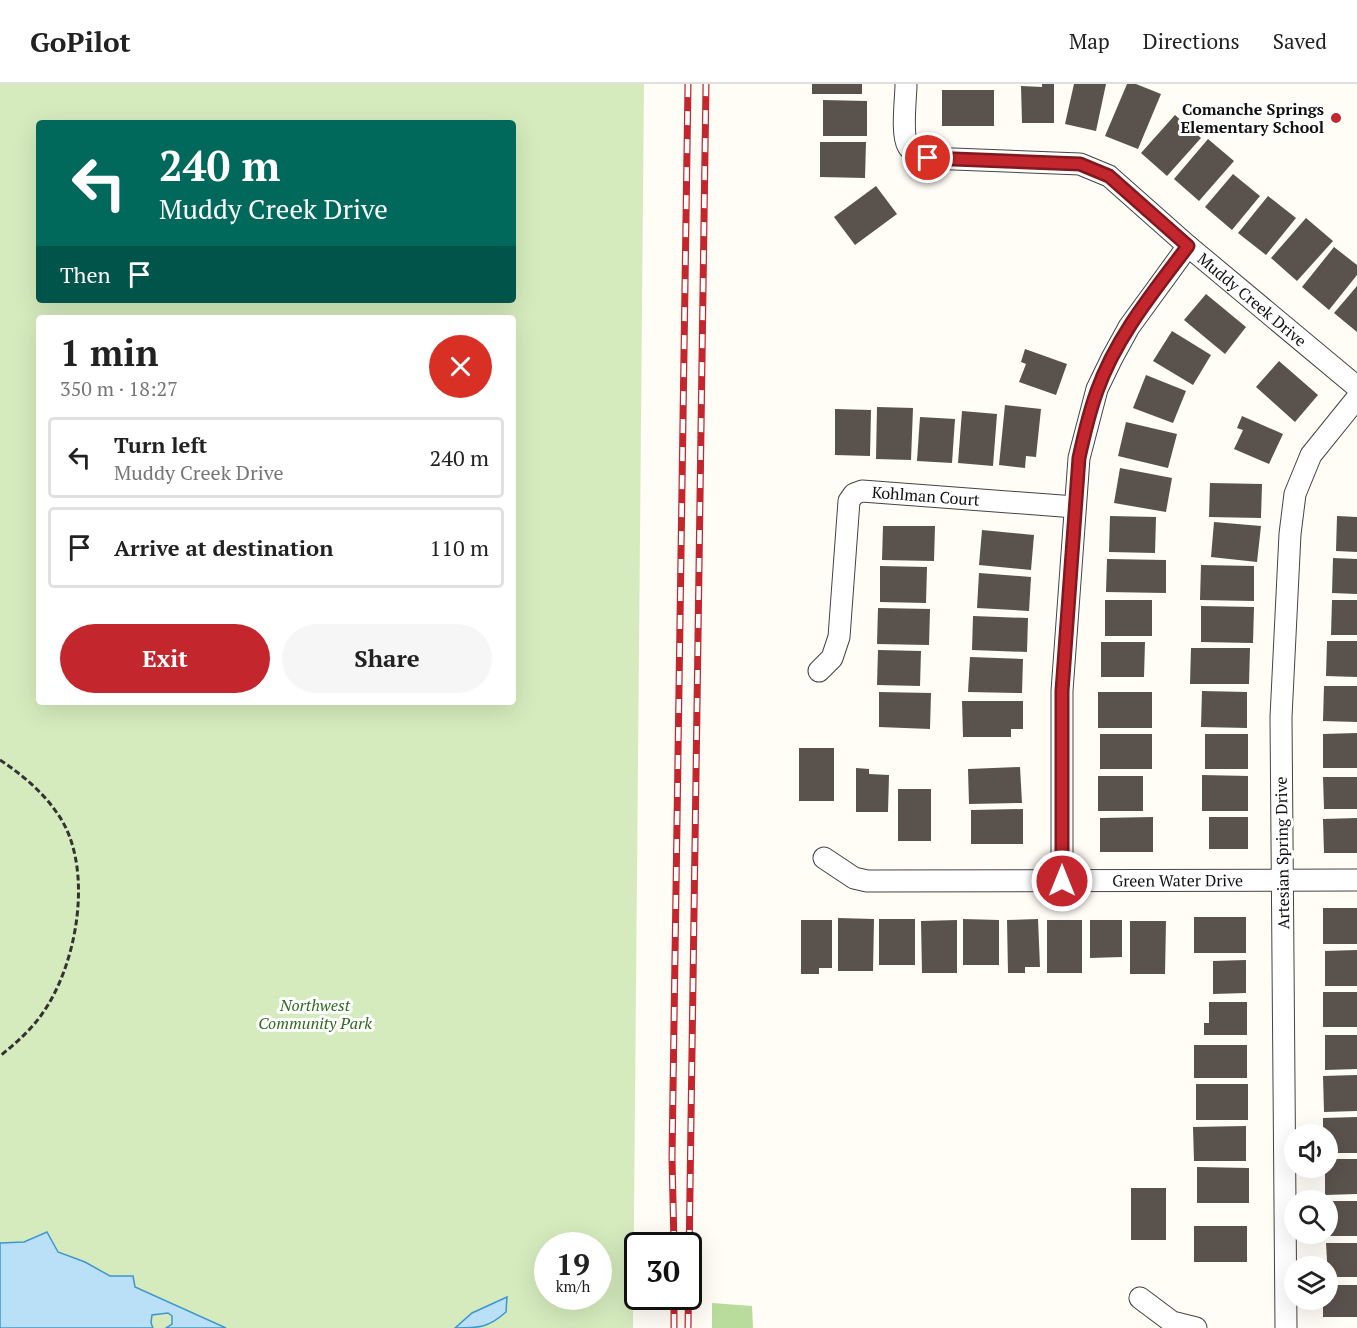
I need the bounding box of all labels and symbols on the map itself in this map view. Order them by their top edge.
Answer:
place label: Comanche Springs Elementary School [1180,98,1324,138]
marker: Comanche Springs Elementary School [1329,111,1343,125]
pin [902,132,953,183]
street label: Muddy Creek Drive [1193,248,1311,351]
street label: Kohlman Court [871,481,981,511]
street label: Artesian Spring Drive [1270,776,1294,930]
position arrow [1030,849,1094,913]
street label: Green Water Drive [1112,869,1243,891]
park label: Northwest Community Park [258,994,372,1034]
speed limit sign: 30 [624,1232,702,1310]

